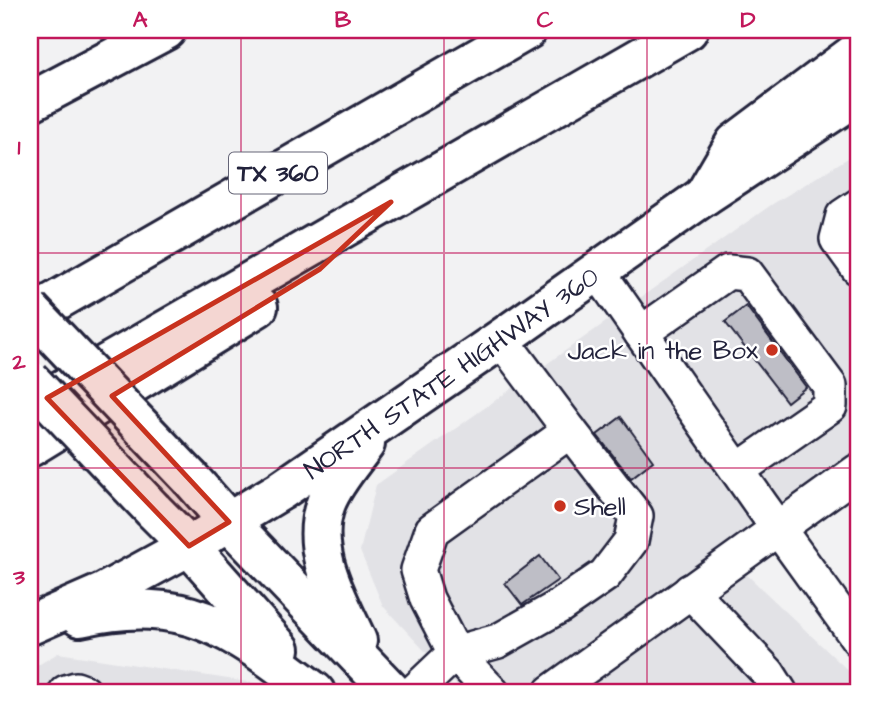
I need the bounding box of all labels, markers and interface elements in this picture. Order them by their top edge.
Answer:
text: A [133,4,148,36]
text: B [335,4,352,36]
text: C [537,4,554,36]
text: D [741,4,756,36]
text: 1 [18,131,21,163]
road number: TX 360 [229,153,327,194]
street label: NORTH STATE HIGHWAY 360 [297,259,606,488]
place label: Jack in the Box [568,333,759,369]
marker: Jack in the Box [764,342,780,358]
text: 2 [11,346,26,378]
place label: Shell [574,489,626,525]
marker: Shell [552,498,568,514]
text: 3 [12,561,25,593]

